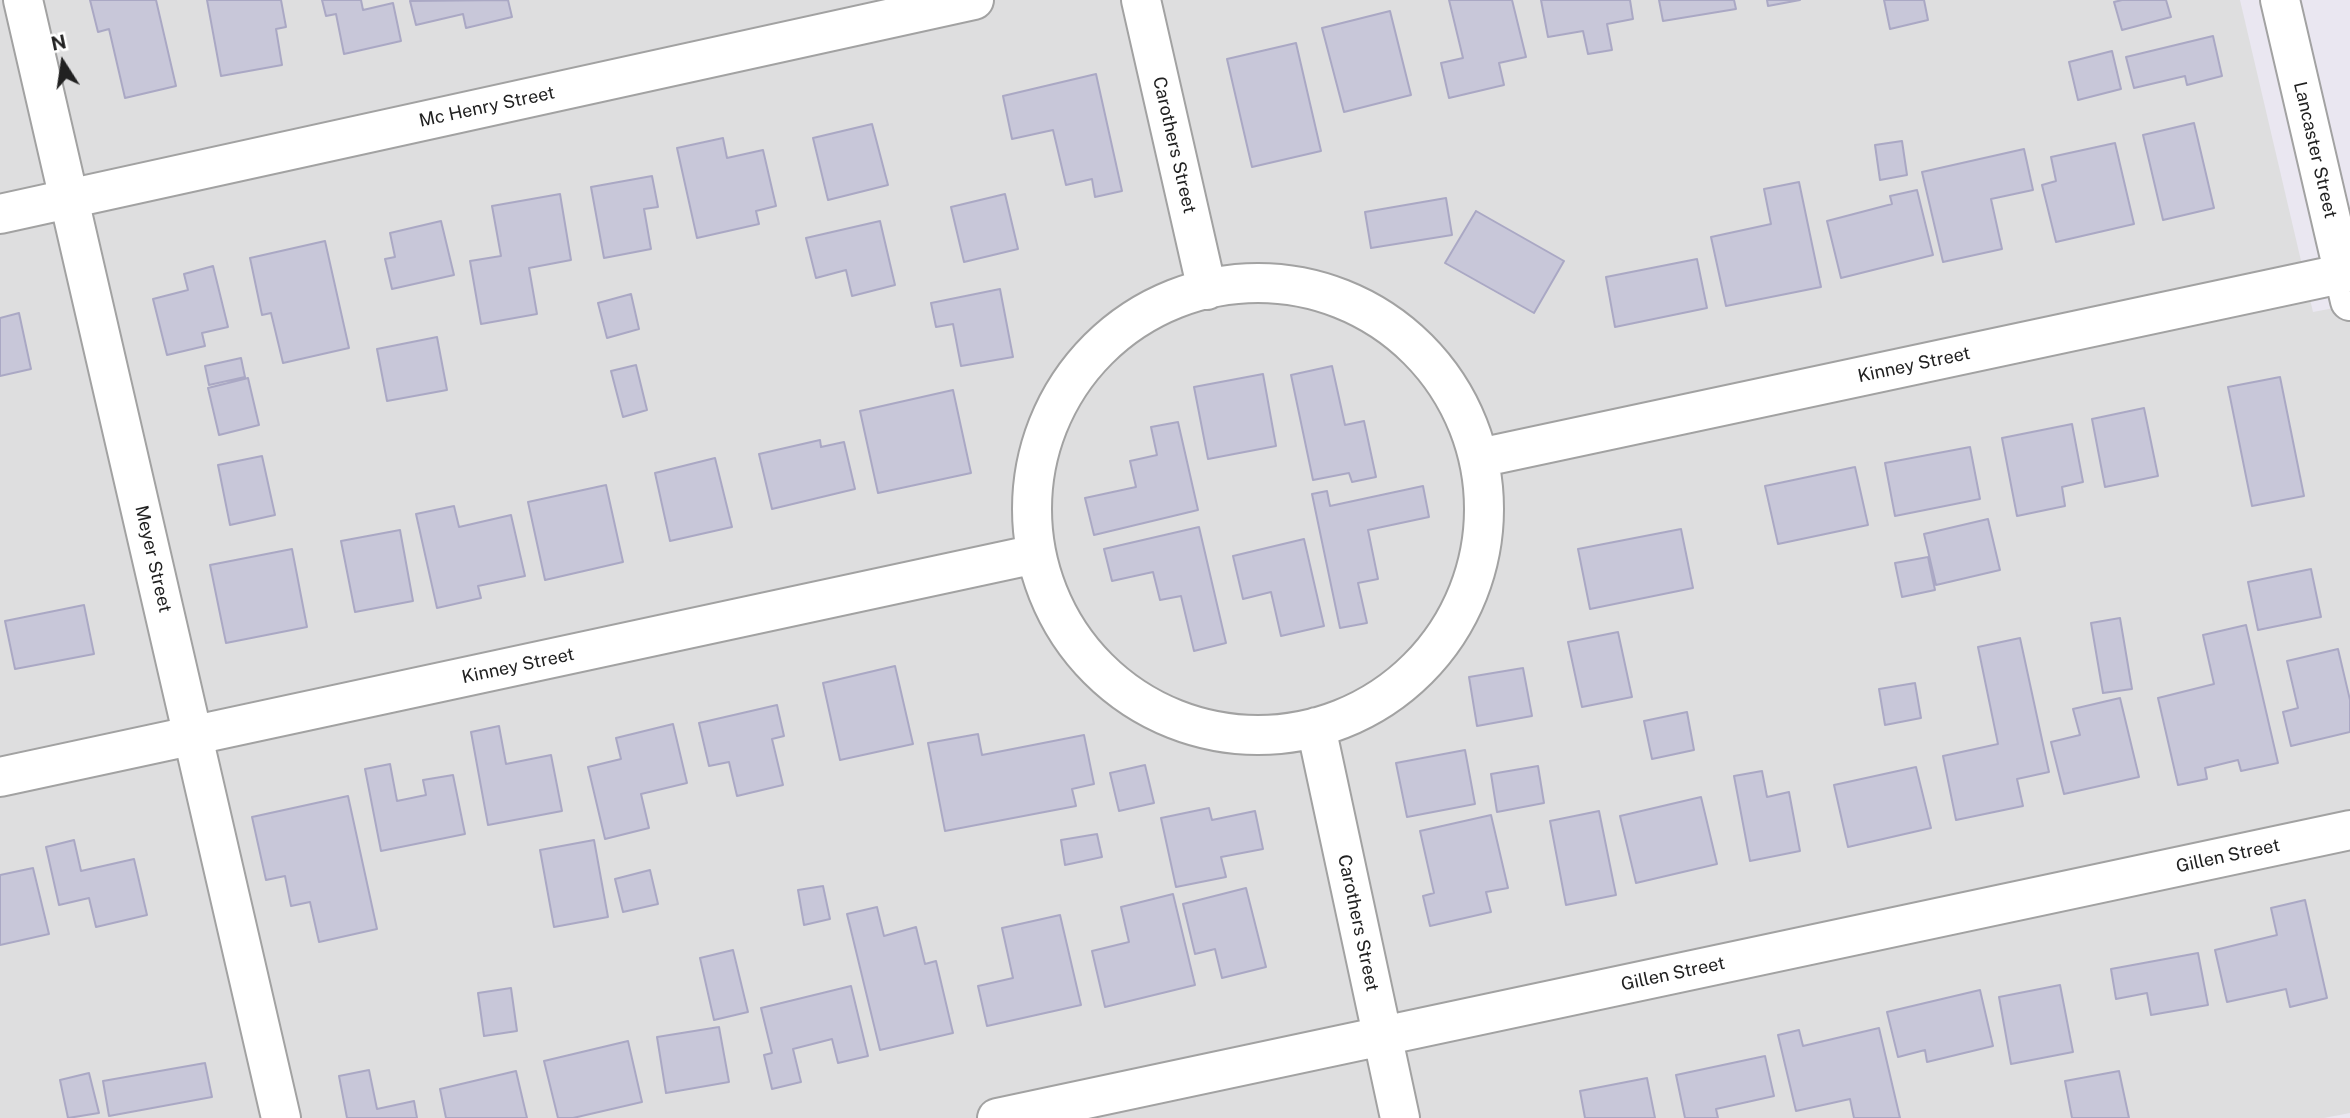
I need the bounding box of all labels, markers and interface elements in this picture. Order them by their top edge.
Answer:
north arrow [28,28,98,98]
text: N [49,30,68,55]
street label: Carothers Street [1148,75,1200,215]
street label: Lancaster Street [2289,79,2341,221]
street label: Mc Henry Street [417,82,557,132]
street label: Kinney Street [1856,343,1972,387]
street label: Meyer Street [130,503,176,615]
street label: Kinney Street [460,644,576,688]
street label: Gillen Street [2174,834,2282,878]
street label: Carothers Street [1333,853,1383,993]
street label: Gillen Street [1619,952,1727,996]

